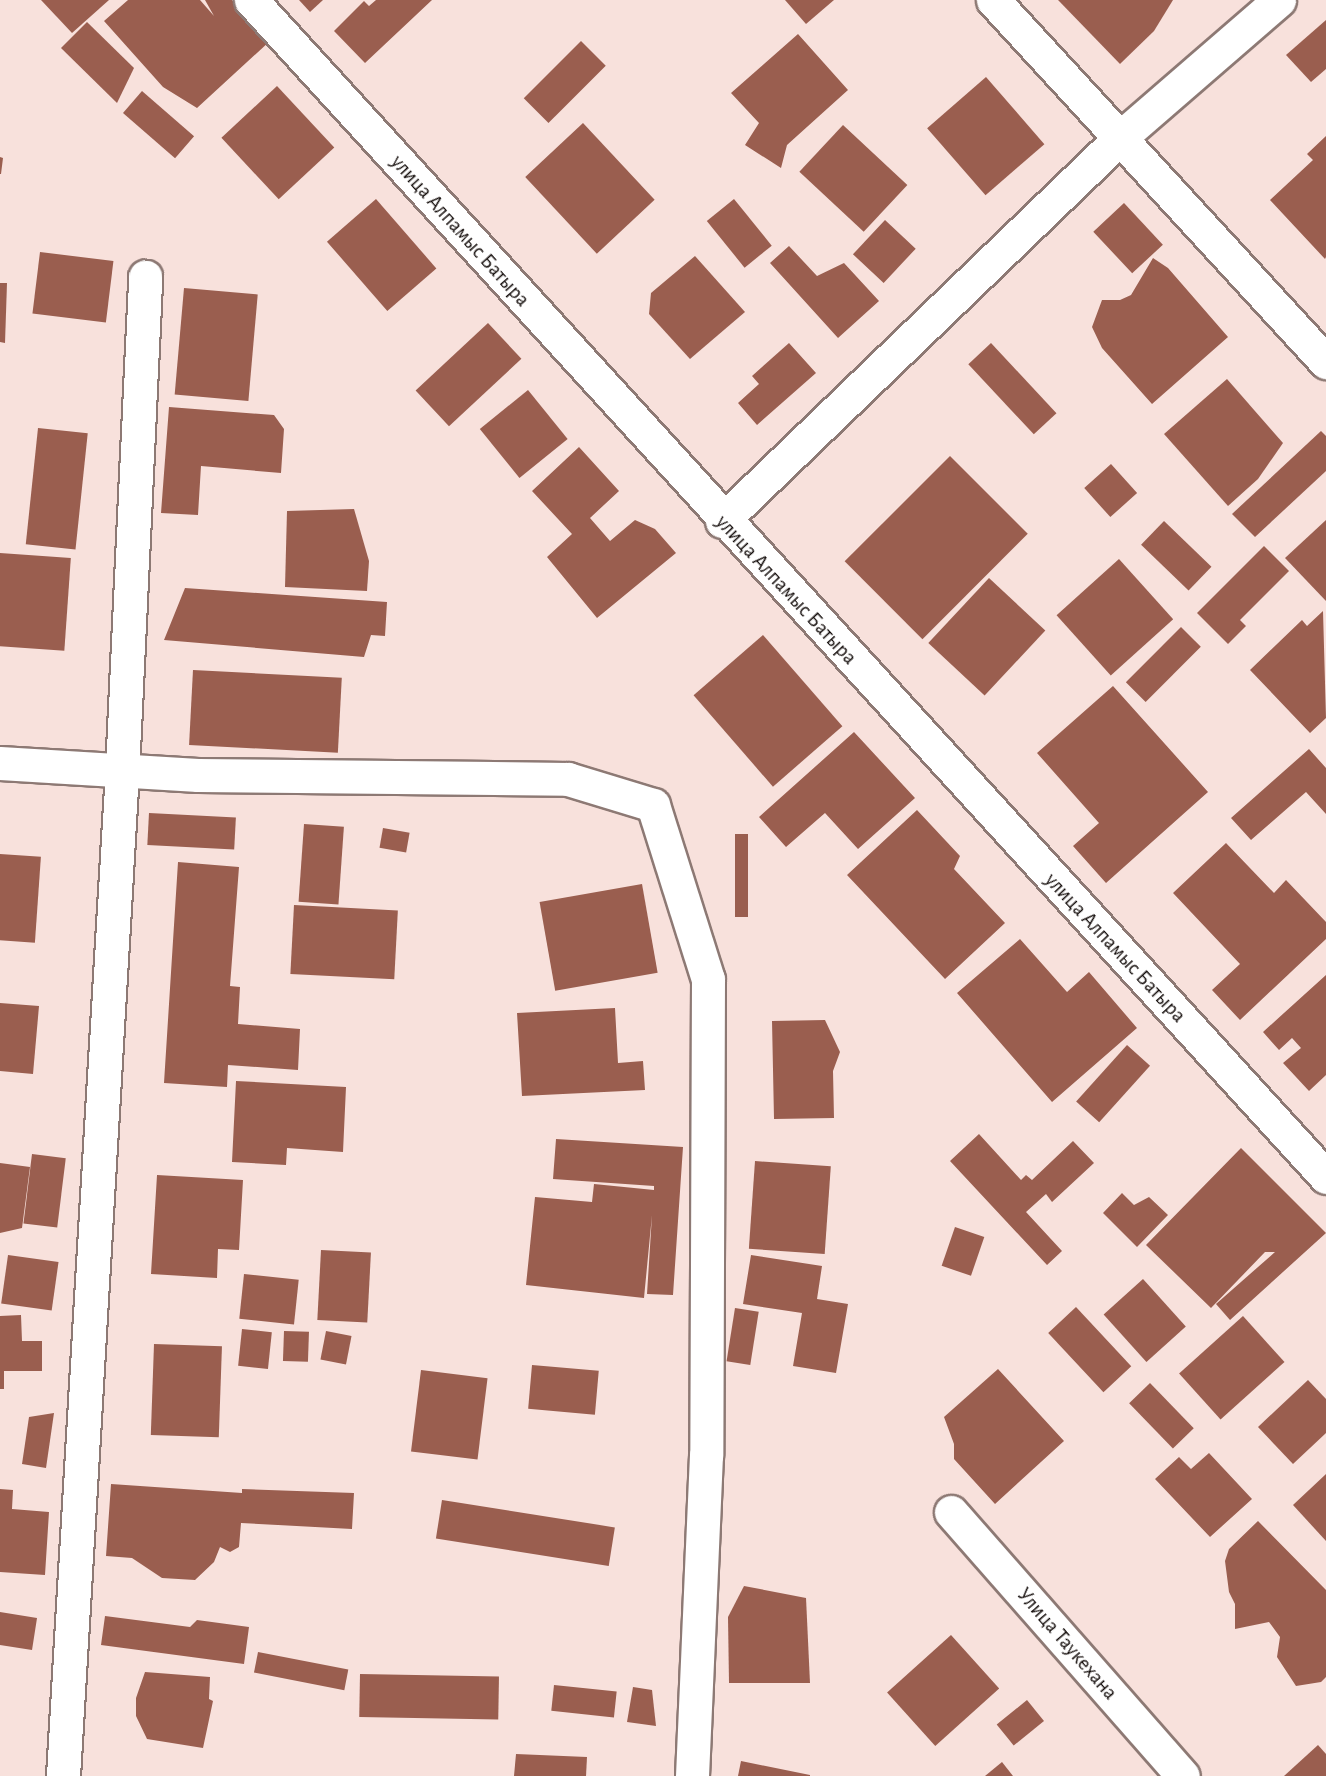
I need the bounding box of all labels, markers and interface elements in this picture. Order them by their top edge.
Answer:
street label: улица Алпамыс Батыра [385,150,535,312]
street label: улица Алпамыс Батыра [710,510,862,670]
street label: улица Алпамыс Батыра [1039,868,1191,1028]
street label: Улица Таукехана [1011,1583,1123,1705]

